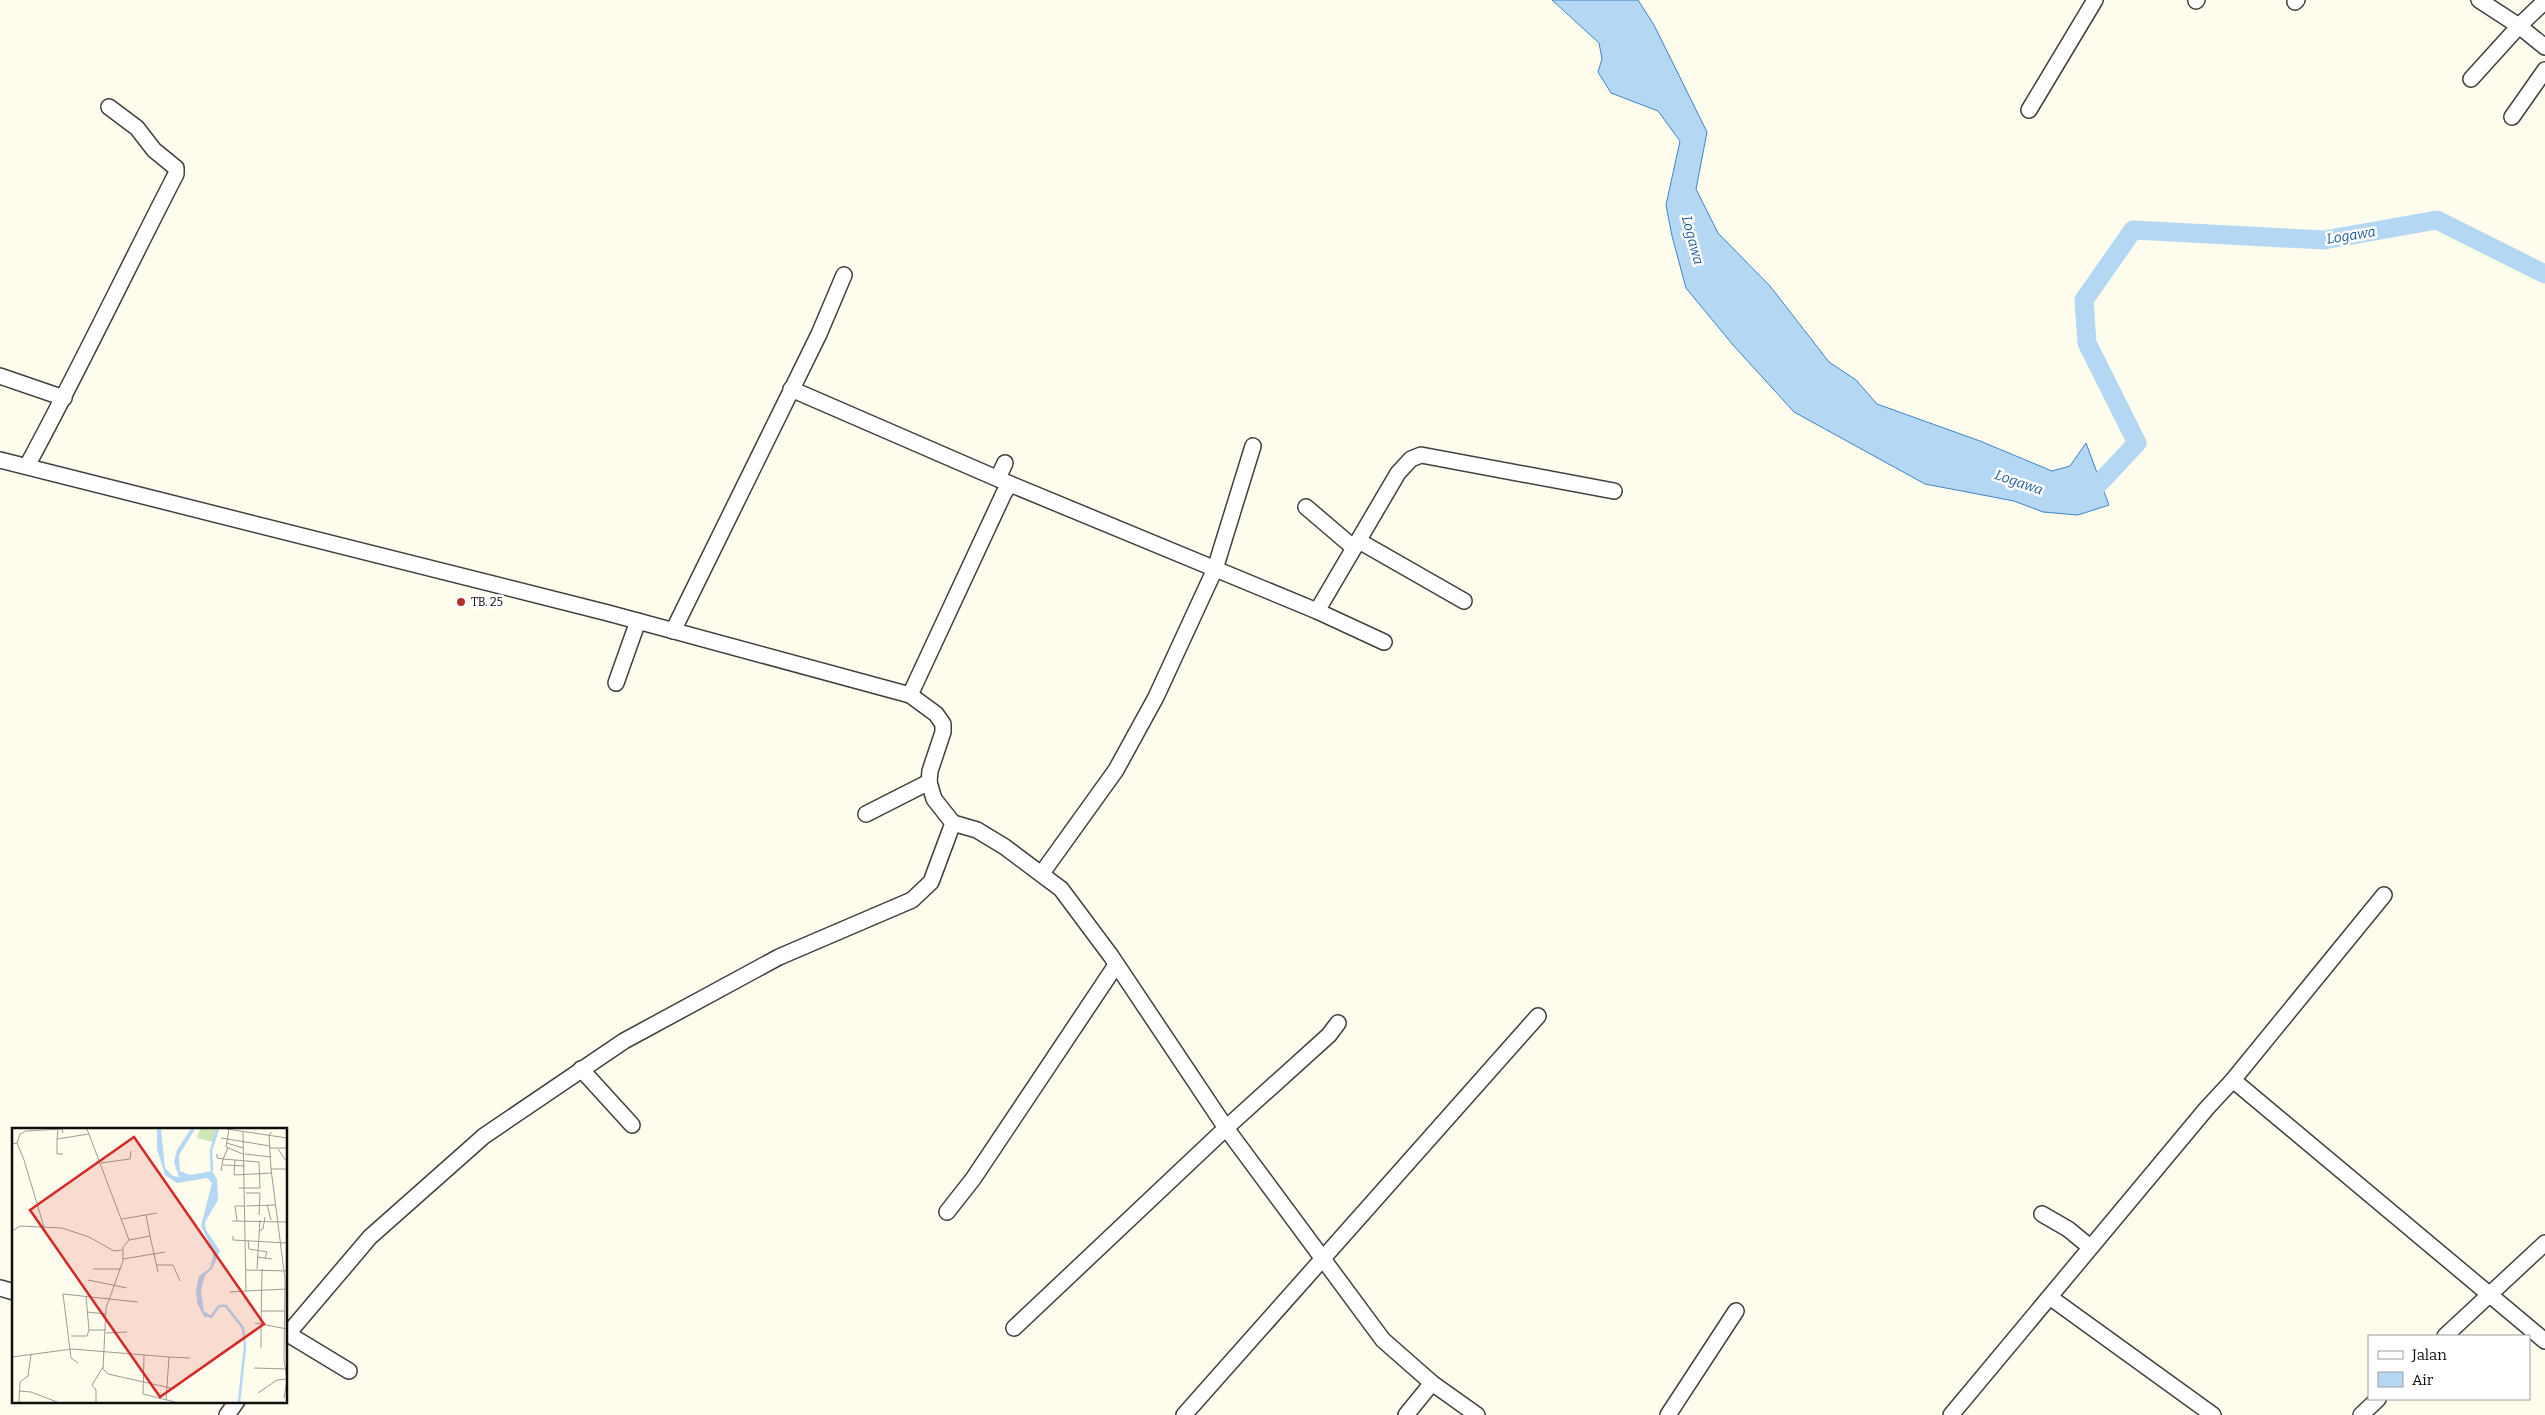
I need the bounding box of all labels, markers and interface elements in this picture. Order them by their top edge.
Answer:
water label: Logawa [1678,214,1707,266]
water label: Logawa [2325,223,2377,248]
water label: Logawa [1993,466,2045,499]
place label: TB. 25 [471,595,503,609]
marker: TB. 25 [455,596,467,608]
inset map [12,1128,288,1402]
legend [2368,1335,2530,1400]
text: Jalan [2411,1346,2447,1364]
text: Air [2412,1371,2434,1389]

